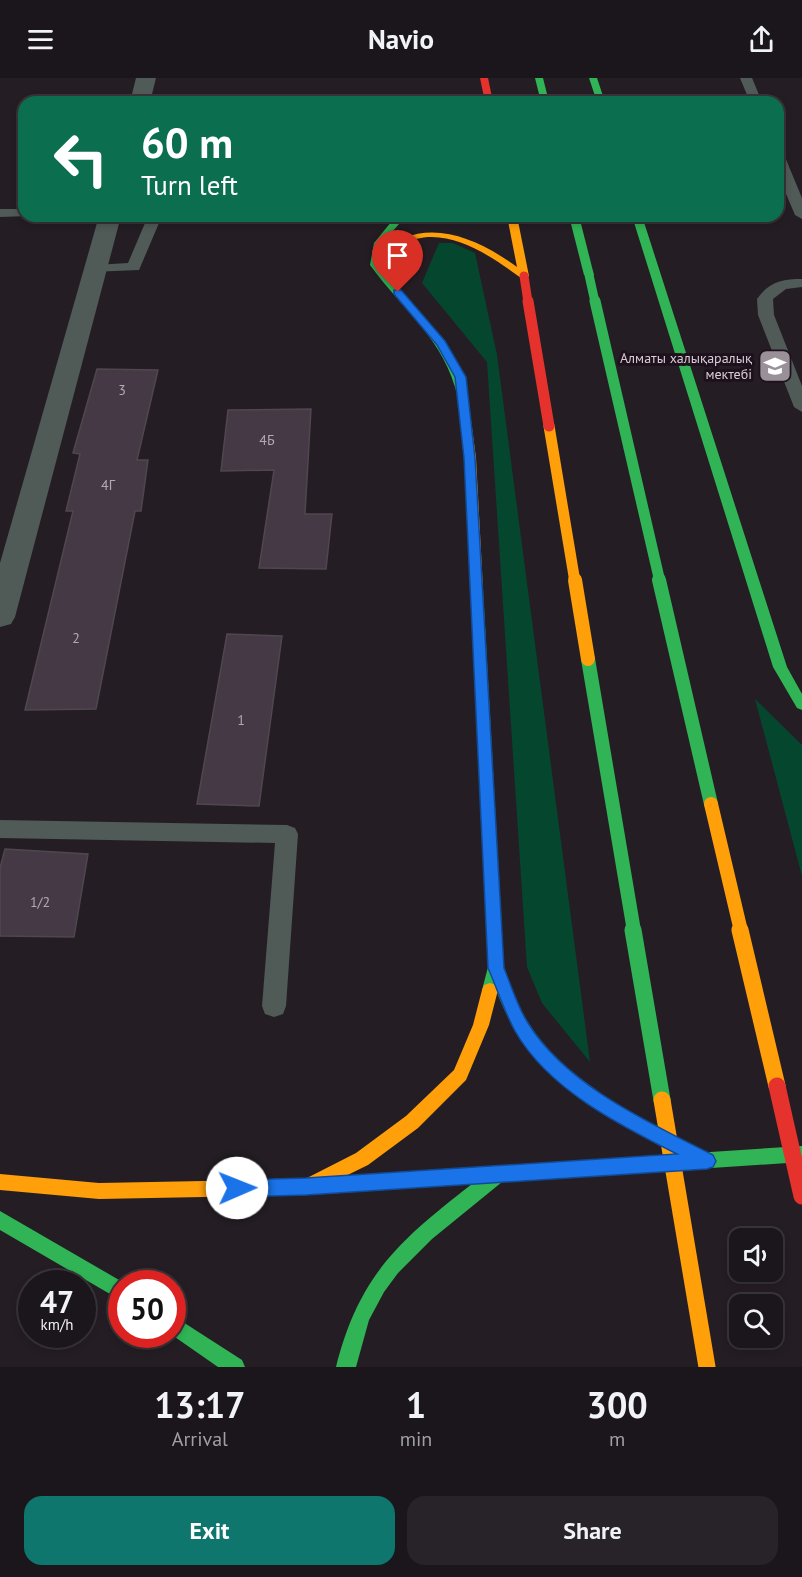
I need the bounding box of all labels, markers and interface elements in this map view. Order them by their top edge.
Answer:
text: Navio [368,22,434,56]
icon: menu [24,23,57,56]
icon: share [745,23,778,56]
text: 60 m [141,115,233,170]
icon: left [42,120,120,198]
text: Turn left [141,168,238,202]
pin [372,230,423,292]
icon: arrive [381,239,414,272]
school or university icon: Алматы халықаралық мектебі [757,348,793,384]
place label: Алматы халықаралық мектебі [620,349,752,383]
house number: 3 [118,381,126,399]
house number: 4Б [259,431,275,449]
house number: 4Г [101,476,116,494]
house number: 2 [72,629,80,647]
house number: 1 [237,711,245,729]
house number: 1/2 [30,893,50,911]
position arrow [205,1156,269,1220]
map controls [729,1228,783,1348]
button: sound [729,1228,783,1282]
speed limit sign: 50 [108,1270,186,1348]
text: 47 [40,1282,74,1321]
button: search [729,1294,783,1348]
text: km/h [41,1315,73,1334]
text: 13:17 [154,1381,246,1428]
text: 1 [406,1381,426,1428]
text: 300 [587,1381,648,1428]
text: Arrival [172,1426,228,1452]
text: min [400,1426,432,1452]
text: m [609,1426,625,1452]
button: Exit [24,1496,395,1565]
button: Share [407,1496,778,1565]

